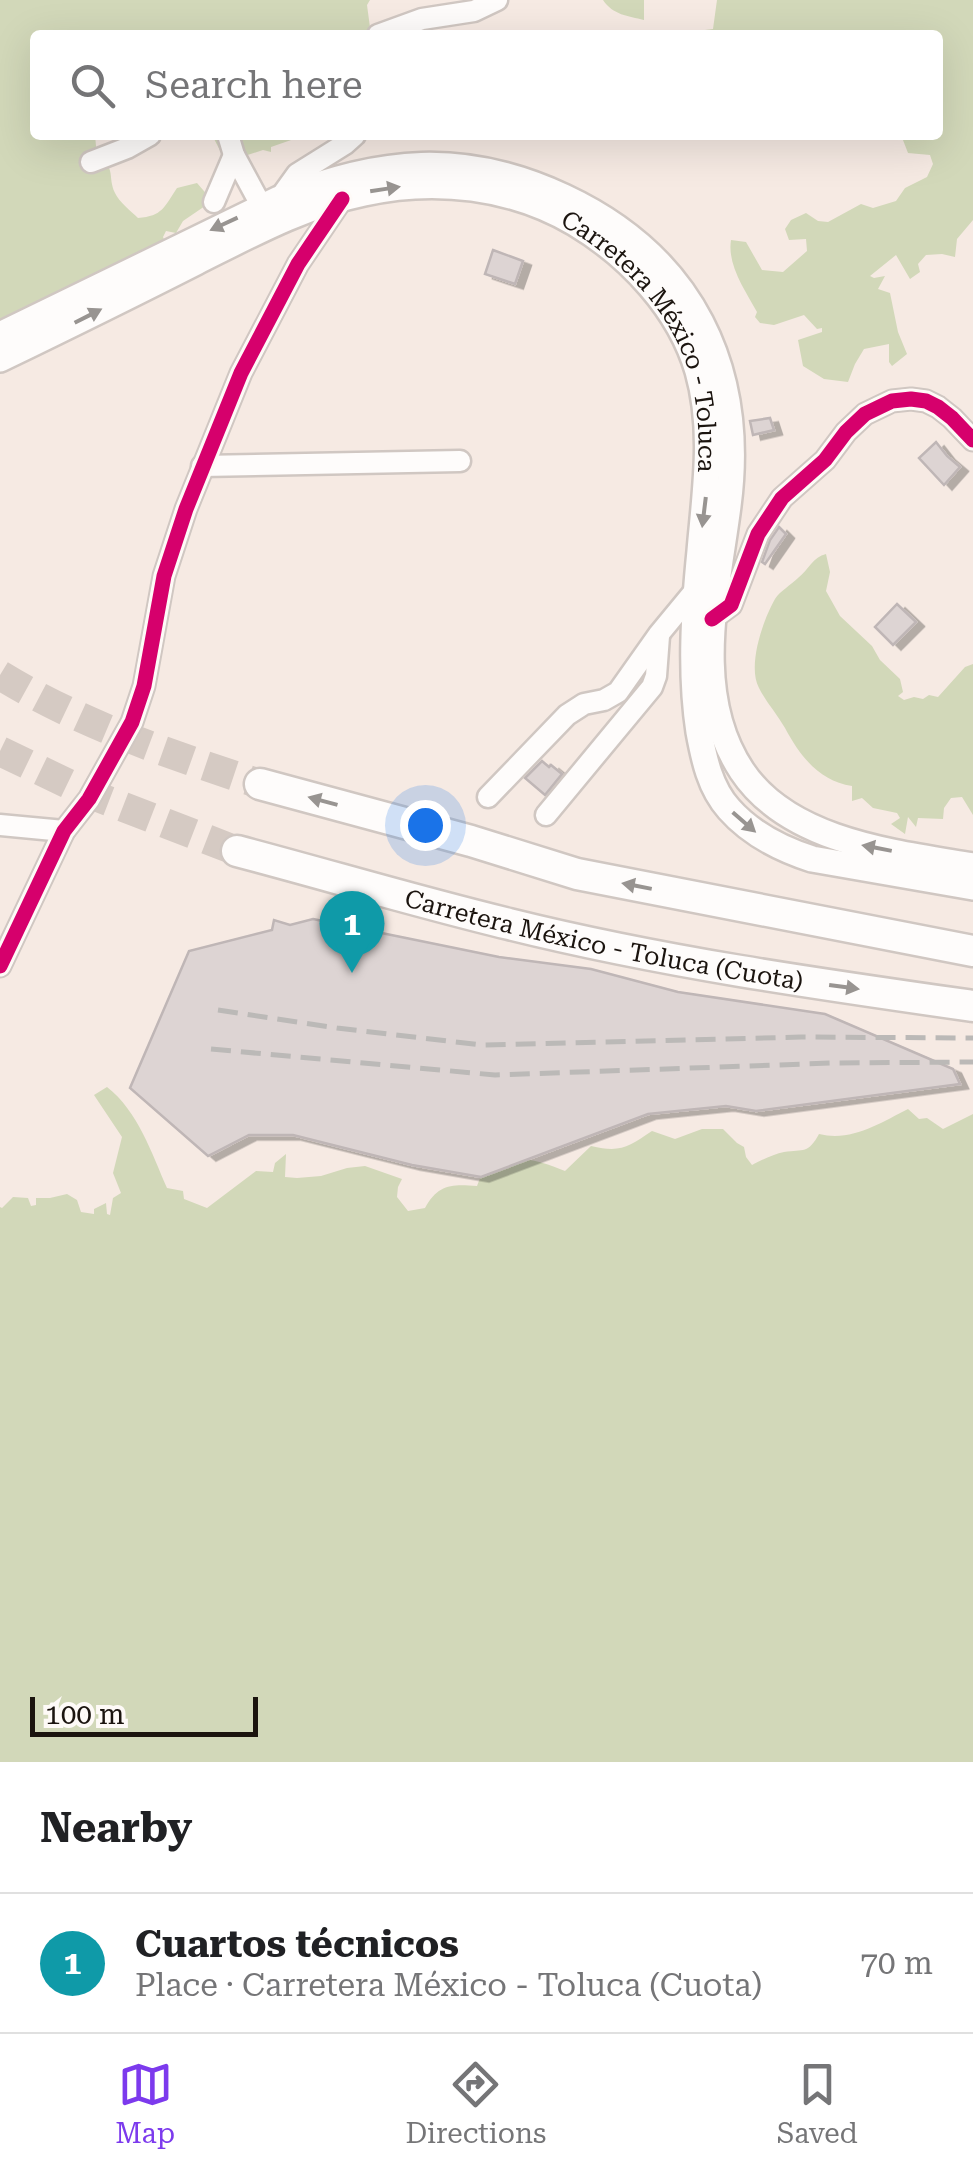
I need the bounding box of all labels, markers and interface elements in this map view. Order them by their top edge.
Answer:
search box [30,30,943,140]
icon: search [65,58,120,113]
text: Search here [145,63,363,107]
one-way arrow [370,181,402,196]
street label: Carretera México - Toluca [556,204,722,474]
one-way arrow [209,216,238,233]
one-way arrow [73,308,102,325]
one-way arrow [696,496,712,528]
one-way arrow [307,793,338,809]
your location [400,800,451,851]
one-way arrow [732,811,757,833]
one-way arrow [861,839,892,855]
one-way arrow [621,877,652,893]
street label: Carretera México - Toluca (Cuota) [402,884,805,996]
pin: 1 [320,890,384,973]
one-way arrow [829,980,860,996]
scale bar [30,1692,258,1736]
text: 100 m [45,1698,125,1731]
text: Nearby [40,1803,192,1852]
text: Cuartos técnicos [135,1922,459,1966]
text: 1 [64,1944,81,1982]
text: 70 m [860,1944,933,1982]
text: Place · Carretera México - Toluca (Cuota) [135,1966,762,2004]
tab: Map [115,2057,175,2150]
tab: Directions [405,2057,546,2150]
tab: Saved [777,2057,858,2150]

